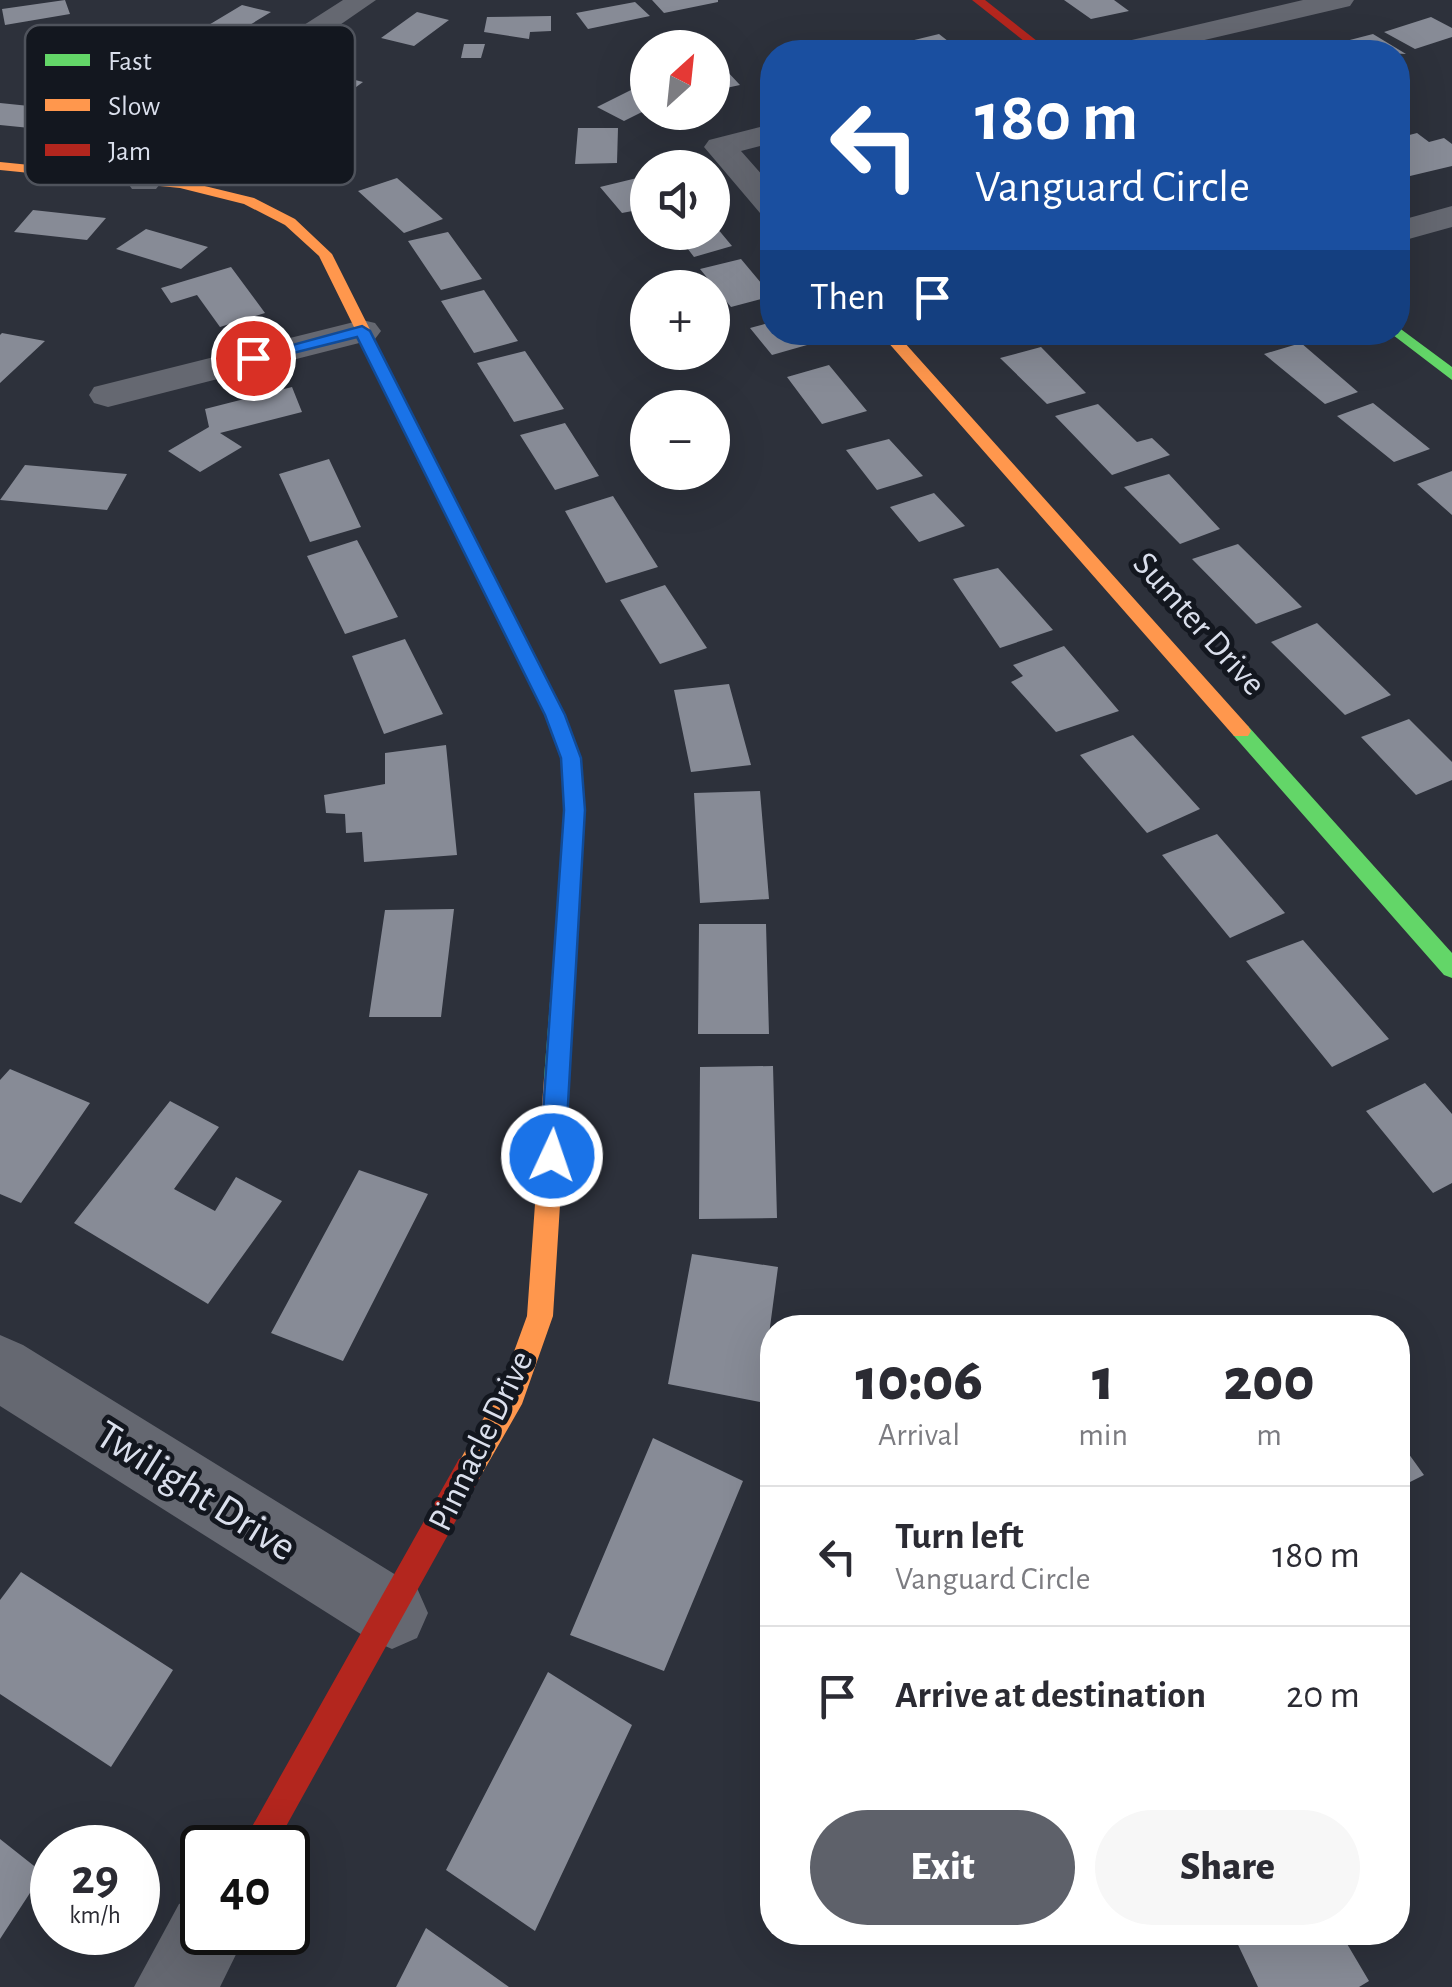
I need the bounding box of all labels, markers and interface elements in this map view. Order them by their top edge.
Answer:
legend [25,25,355,185]
north arrow [630,30,730,130]
map controls [630,30,730,490]
text: Fast [108,48,152,76]
icon: left [810,80,940,210]
text: 180 m [975,83,1138,153]
text: Slow [108,93,160,121]
text: Jam [108,138,151,166]
button: sound [630,150,730,250]
text: Vanguard Circle [975,165,1250,210]
button: + [630,270,730,370]
icon: arrive [905,270,960,325]
text: Then [810,279,885,317]
pin [211,316,296,401]
icon: arrive [226,331,281,386]
button: − [630,390,730,490]
street label: Sumter Drive [1126,546,1272,702]
position arrow [500,1104,604,1208]
street label: Pinnacle Drive [422,1346,540,1536]
text: 10:06 [855,1351,983,1411]
text: 1 [1092,1351,1114,1411]
text: 200 [1224,1351,1314,1411]
street label: Twilight Drive [89,1413,303,1569]
text: Arrival [878,1419,960,1451]
text: min [1078,1419,1128,1451]
text: m [1256,1419,1282,1451]
text: Turn left [895,1518,1023,1556]
icon: left [810,1529,865,1584]
text: 180 m [1272,1537,1360,1575]
text: Vanguard Circle [895,1563,1091,1595]
icon: arrive [810,1669,865,1724]
text: Arrive at destination [895,1677,1206,1715]
text: 20 m [1286,1677,1360,1715]
button: Exit [810,1810,1075,1925]
button: Share [1095,1810,1360,1925]
speed limit sign: 40 [180,1825,310,1955]
text: 29 [71,1853,119,1903]
text: km/h [69,1903,121,1928]

